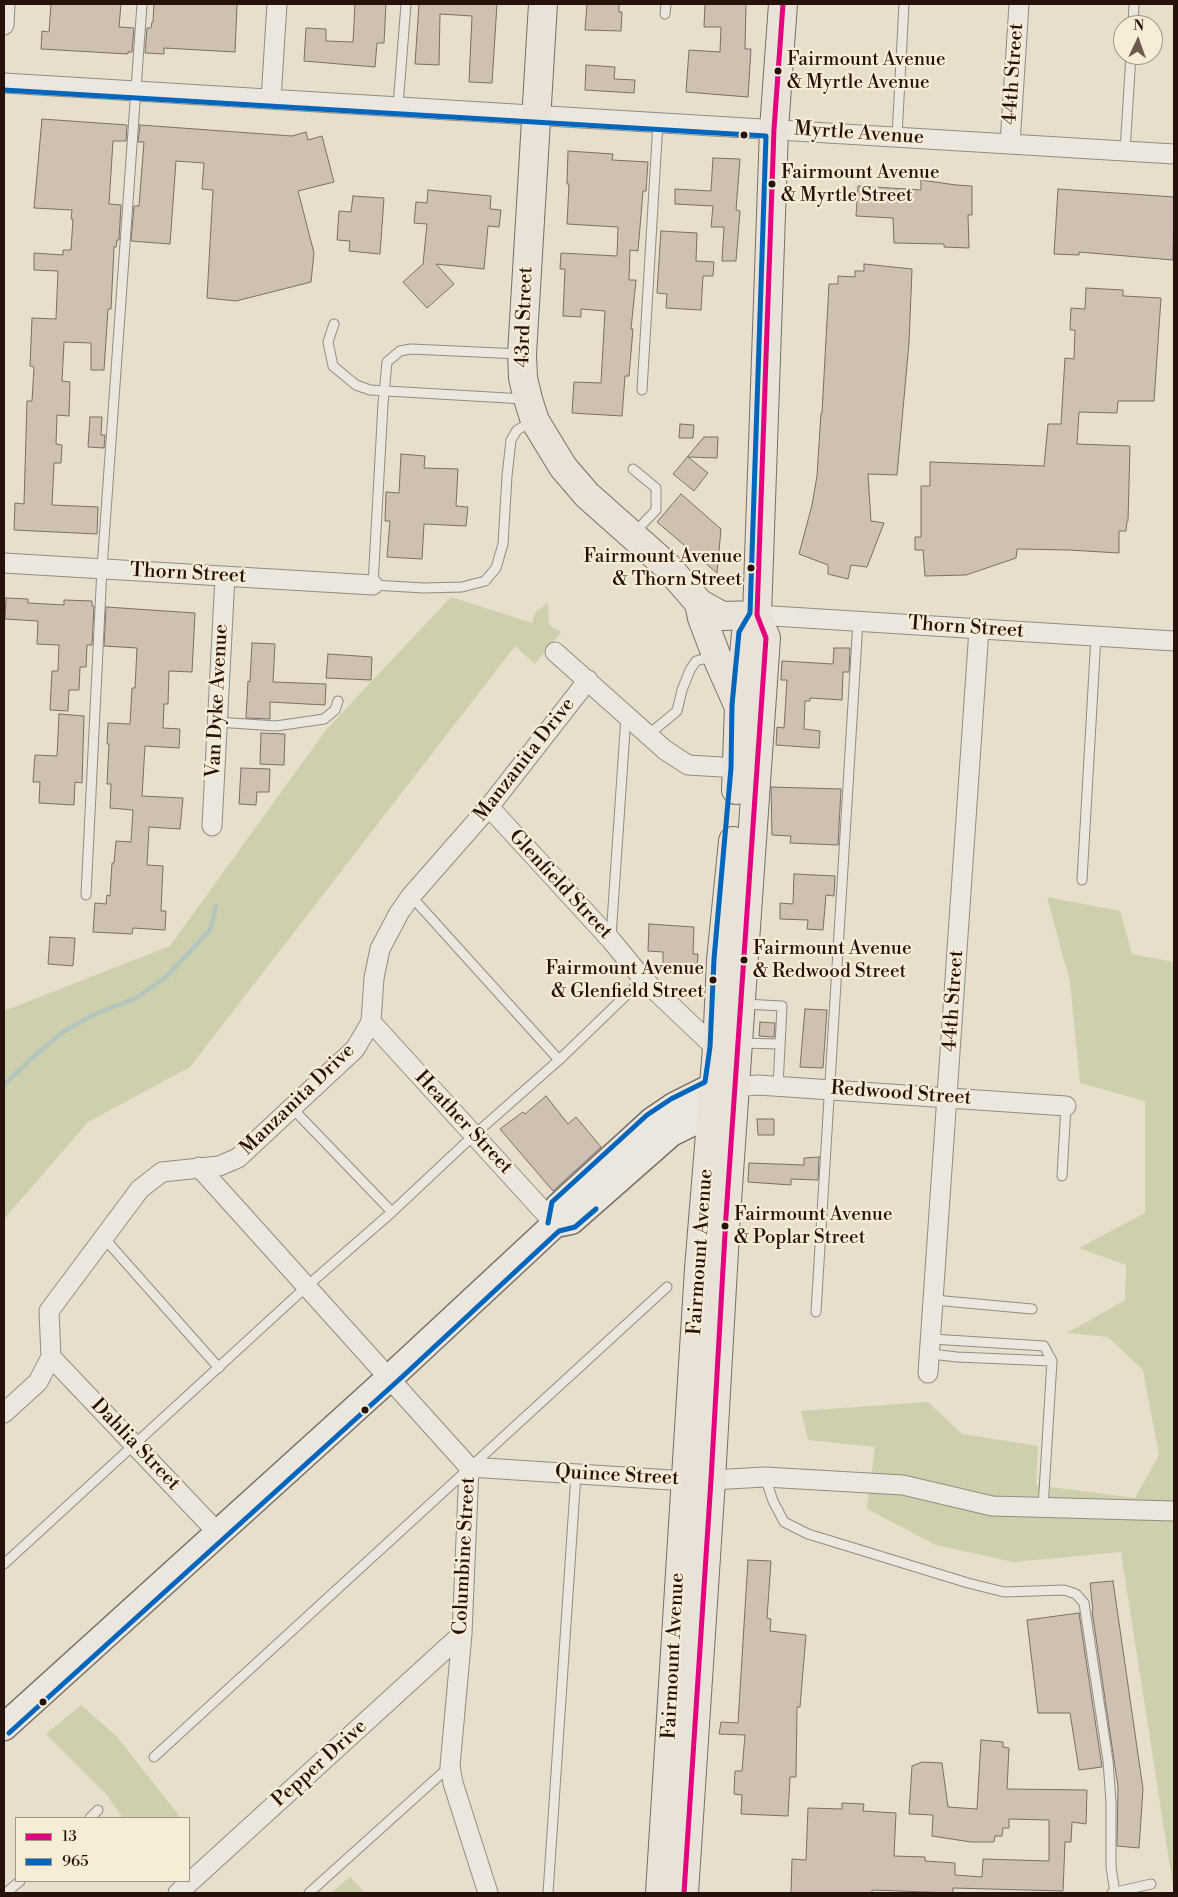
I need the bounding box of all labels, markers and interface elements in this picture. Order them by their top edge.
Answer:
north arrow [1113,15,1163,65]
text: N [1133,17,1145,35]
street label: 44th Street [998,22,1030,126]
place label: Fairmount Avenue & Myrtle Avenue [787,49,945,93]
marker: Fairmount Avenue & Myrtle Avenue [773,66,783,76]
street label: Myrtle Avenue [793,117,925,151]
unlabelled marker [739,130,749,140]
place label: Fairmount Avenue & Myrtle Street [781,162,939,206]
marker: Fairmount Avenue & Myrtle Street [767,179,777,189]
street label: 43rd Street [511,266,539,368]
place label: Fairmount Avenue & Thorn Street [584,546,742,590]
street label: Thorn Street [129,559,247,589]
marker: Fairmount Avenue & Thorn Street [746,563,756,573]
street label: Thorn Street [907,612,1025,644]
street label: Van Dyke Avenue [202,623,234,779]
street label: Manzanita Drive [469,693,581,827]
street label: Glenfield Street [503,825,617,945]
place label: Fairmount Avenue & Redwood Street [753,938,911,982]
street label: 44th Street [938,949,970,1053]
marker: Fairmount Avenue & Redwood Street [739,955,749,965]
place label: Fairmount Avenue & Glenfield Street [546,958,704,1002]
marker: Fairmount Avenue & Glenfield Street [708,975,718,985]
street label: Manzanita Drive [236,1039,360,1161]
street label: Heather Street [409,1066,517,1180]
street label: Redwood Street [830,1077,972,1111]
street label: Fairmount Avenue [683,1168,719,1336]
place label: Fairmount Avenue & Poplar Street [734,1204,892,1248]
marker: Fairmount Avenue & Poplar Street [720,1221,730,1231]
street label: Dahlia Street [85,1394,185,1496]
unlabelled marker [360,1405,370,1415]
street label: Quince Street [554,1461,680,1491]
street label: Columbine Street [449,1476,481,1636]
street label: Fairmount Avenue [658,1572,690,1740]
unlabelled marker [38,1697,48,1707]
street label: Pepper Drive [268,1715,372,1813]
legend [15,1817,190,1882]
text: 13 [62,1827,77,1846]
text: 965 [62,1852,88,1871]

